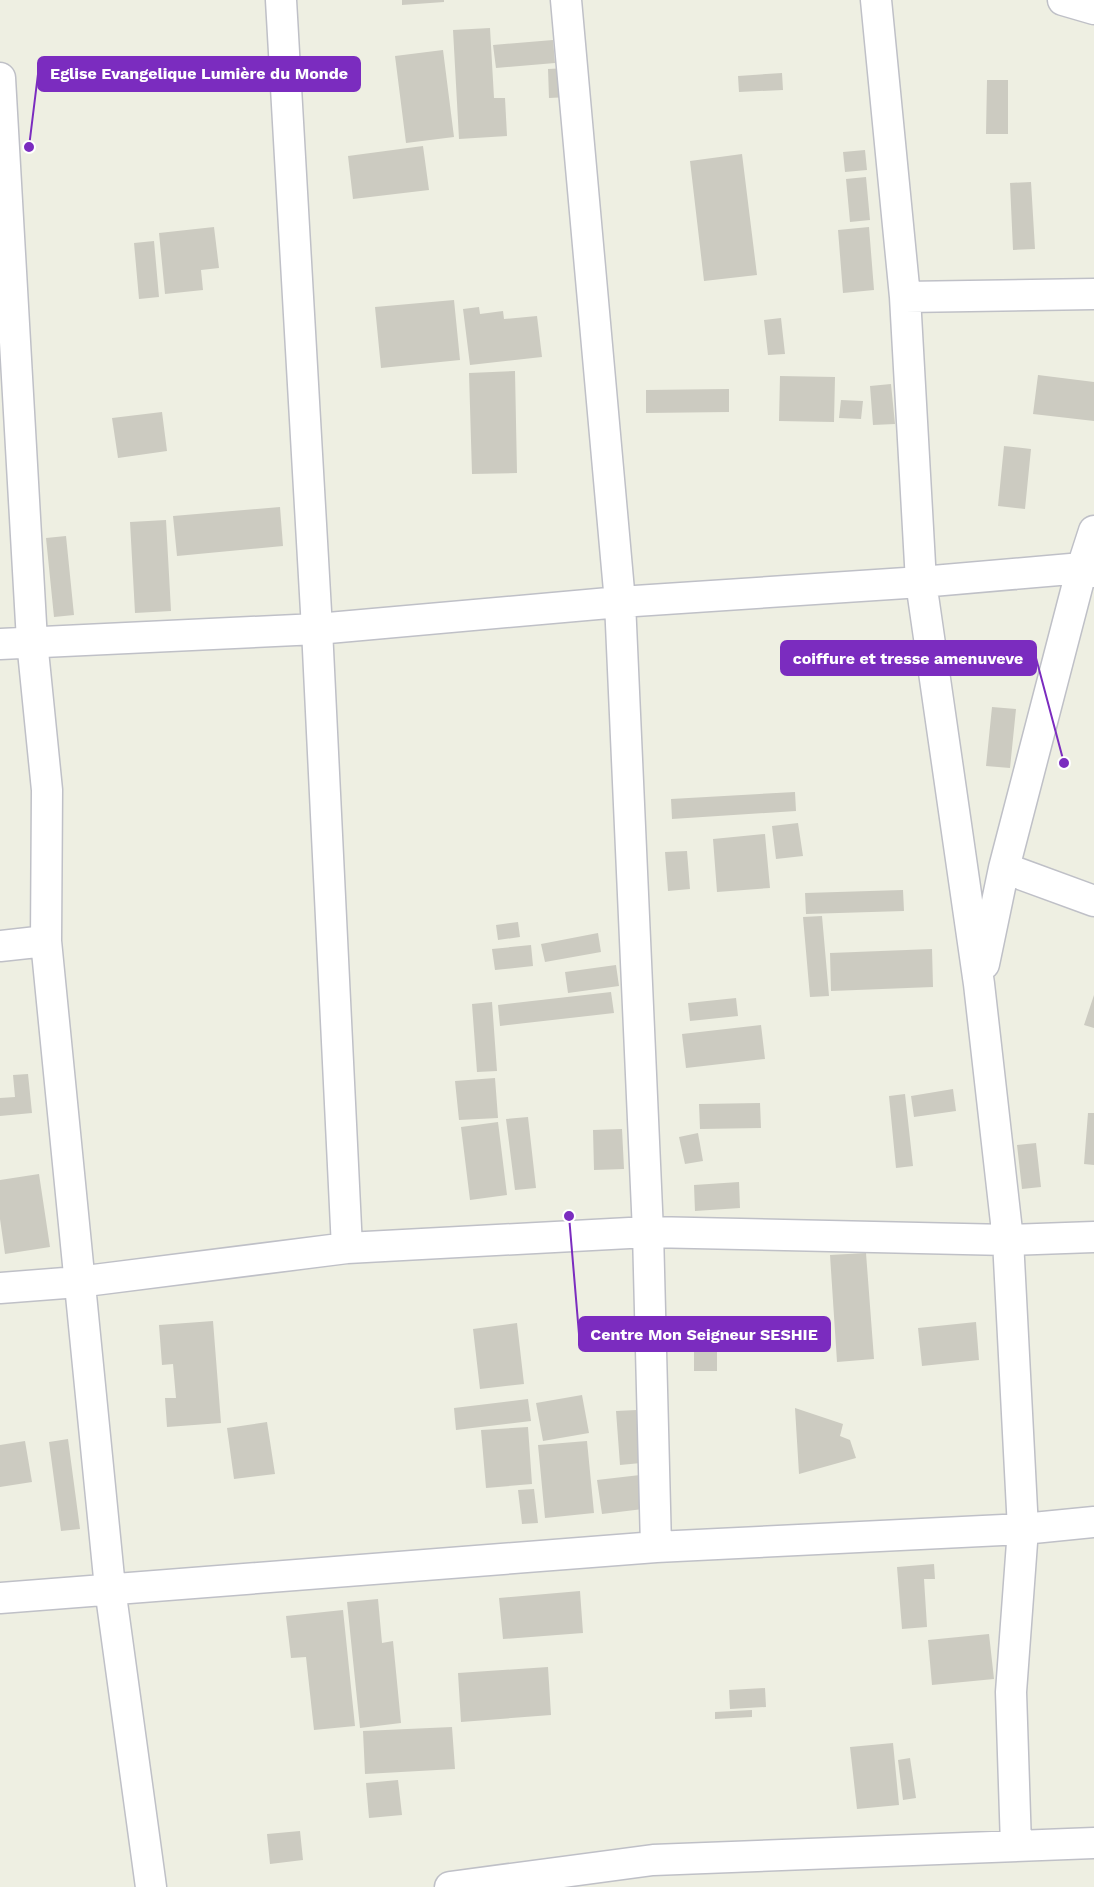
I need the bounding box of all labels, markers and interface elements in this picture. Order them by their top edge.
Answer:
callout: Eglise Evangelique Lumière du Monde [38,57,360,91]
text: Eglise Evangelique Lumière du Monde [50,64,348,83]
callout: coiffure et tresse amenuveve [781,641,1036,675]
text: coiffure et tresse amenuveve [793,649,1023,668]
callout: Centre Mon Seigneur SESHIE [579,1317,830,1351]
text: Centre Mon Seigneur SESHIE [590,1325,818,1344]

